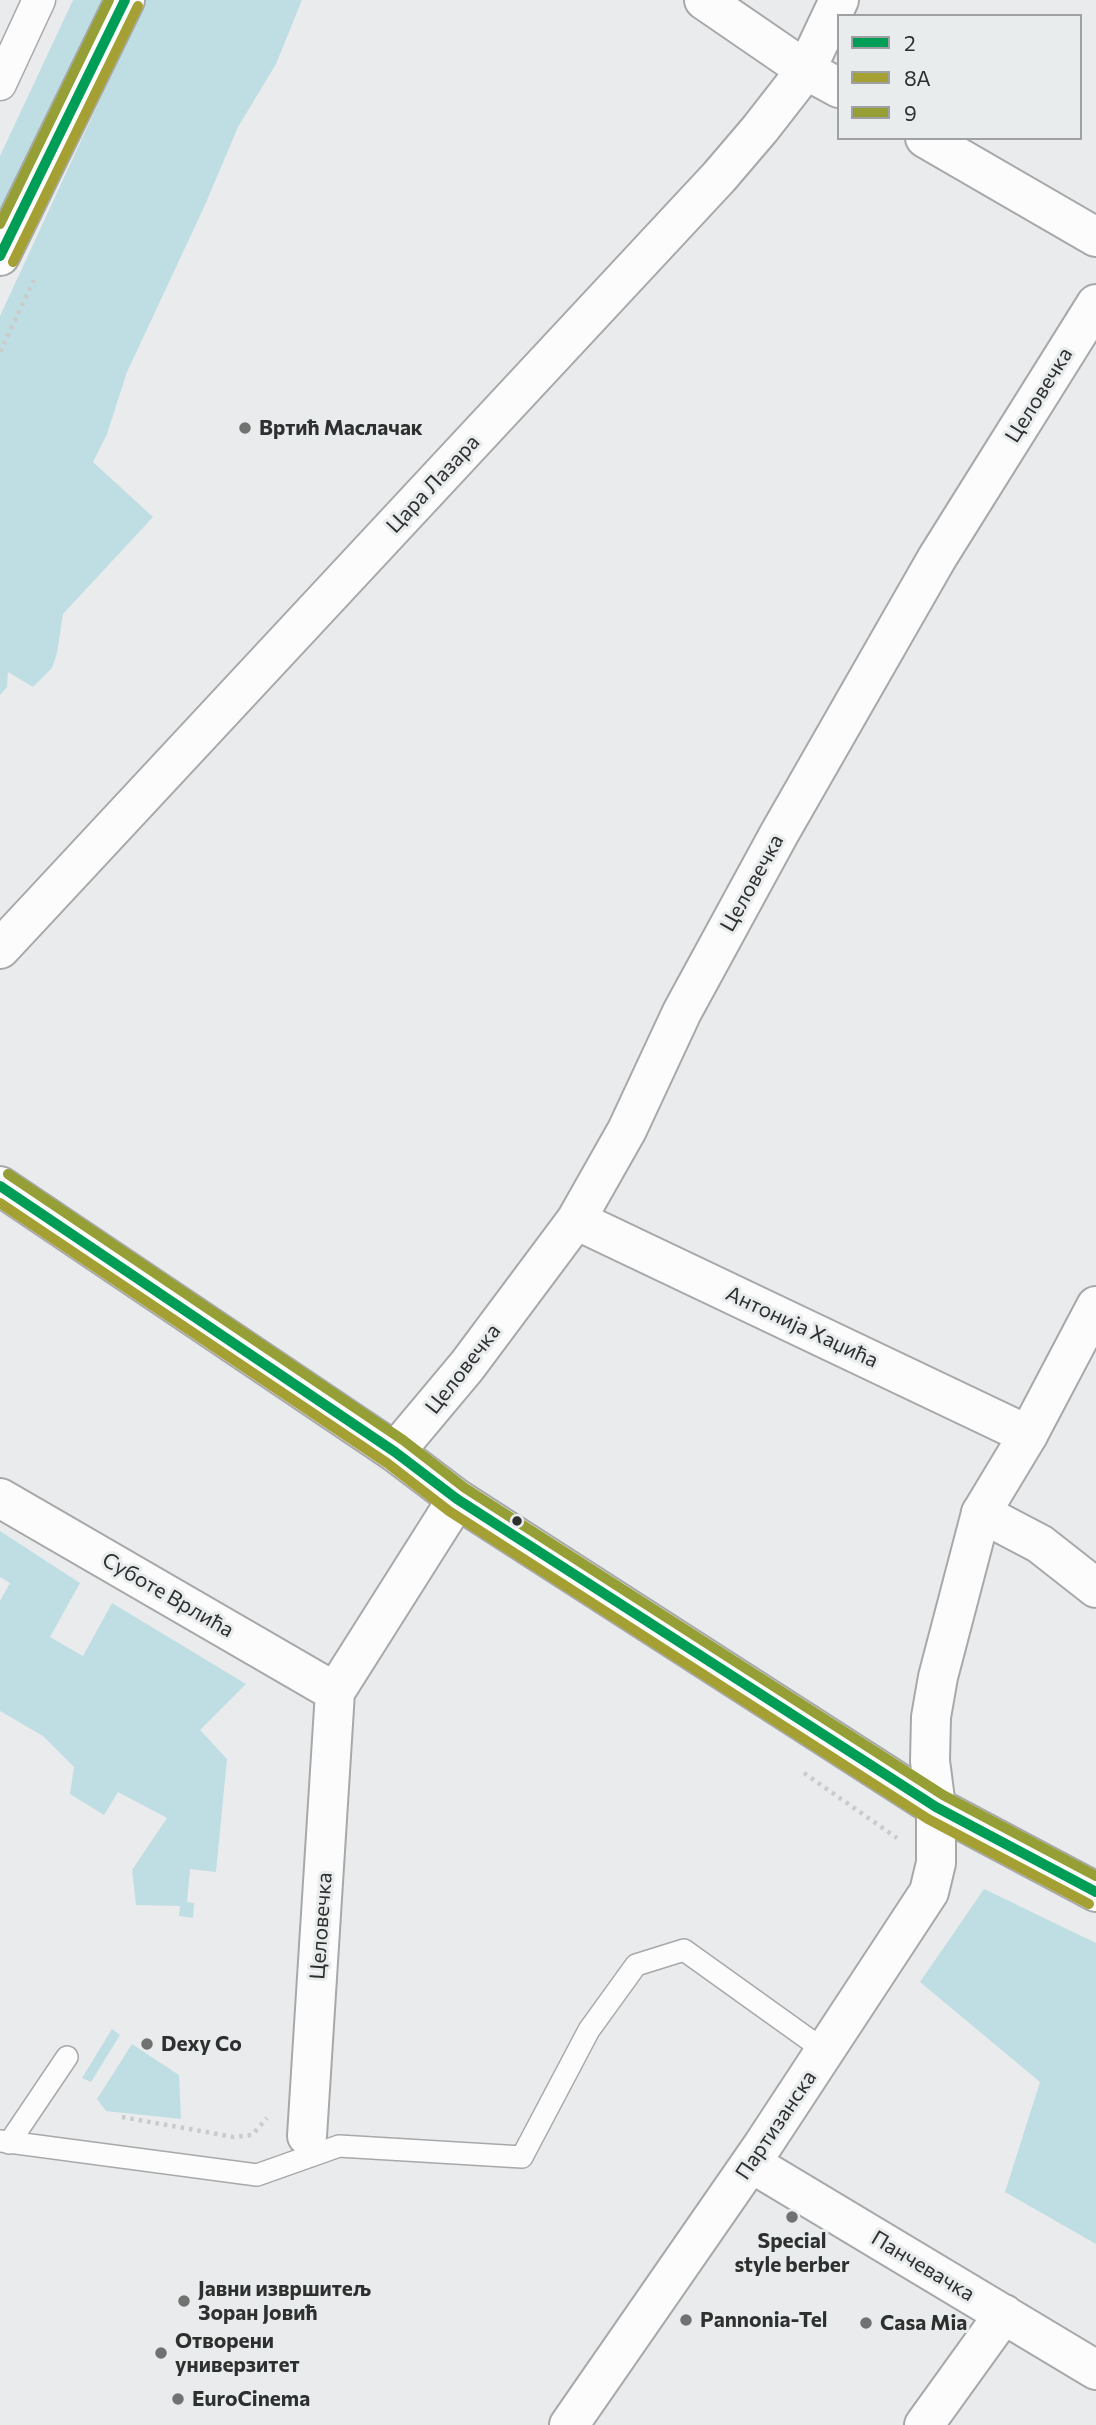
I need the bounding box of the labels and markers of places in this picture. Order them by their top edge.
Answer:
place label: Вртић Маслачак [259,415,423,441]
marker: Вртић Маслачак [237,420,253,436]
unlabelled marker [510,1514,524,1528]
place label: Dexy Co [161,2031,242,2057]
marker: Dexy Co [139,2036,155,2052]
marker: Special style berber [784,2209,800,2225]
place label: Special style berber [734,2228,850,2278]
place label: Јавни извршитељ Зоран Јовић [198,2276,371,2326]
marker: Јавни извршитељ Зоран Јовић [176,2293,192,2309]
place label: Pannonia-Tel [700,2307,828,2333]
place label: Casa Mia [880,2310,967,2336]
marker: Pannonia-Tel [678,2312,694,2328]
marker: Casa Mia [858,2315,874,2331]
place label: Отворени универзитет [175,2328,300,2378]
marker: Отворени универзитет [153,2345,169,2361]
place label: EuroCinema [192,2386,310,2412]
marker: EuroCinema [170,2391,186,2407]

